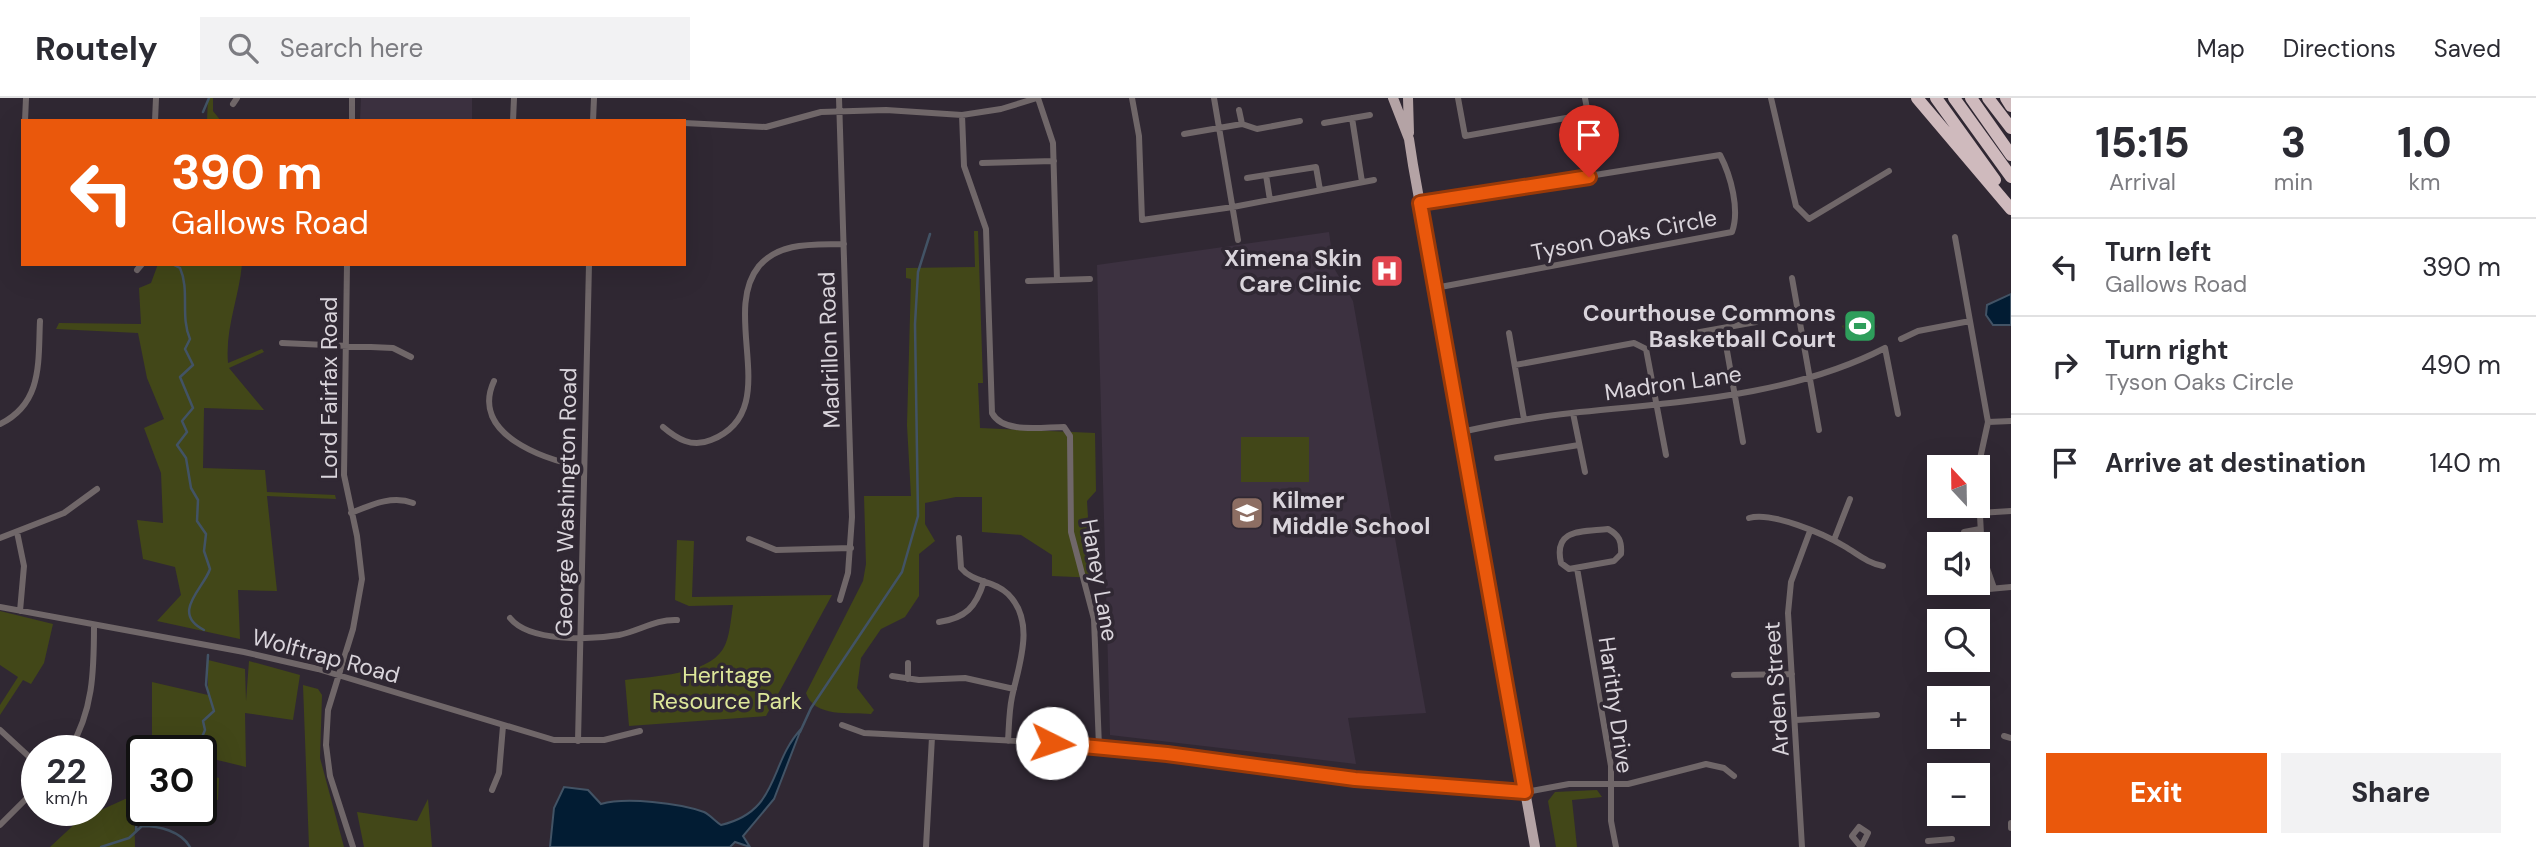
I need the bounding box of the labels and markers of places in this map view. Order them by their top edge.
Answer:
pin [1559,105,1619,177]
place label: Ximena Skin Care Clinic [1224,243,1362,299]
hospital icon: Ximena Skin Care Clinic [1368,252,1406,290]
place label: Courthouse Commons Basketball Court [1583,298,1836,354]
sports icon: Courthouse Commons Basketball Court [1841,307,1879,345]
place label: Kilmer Middle School [1272,485,1430,541]
school or university icon: Kilmer Middle School [1228,494,1266,532]

